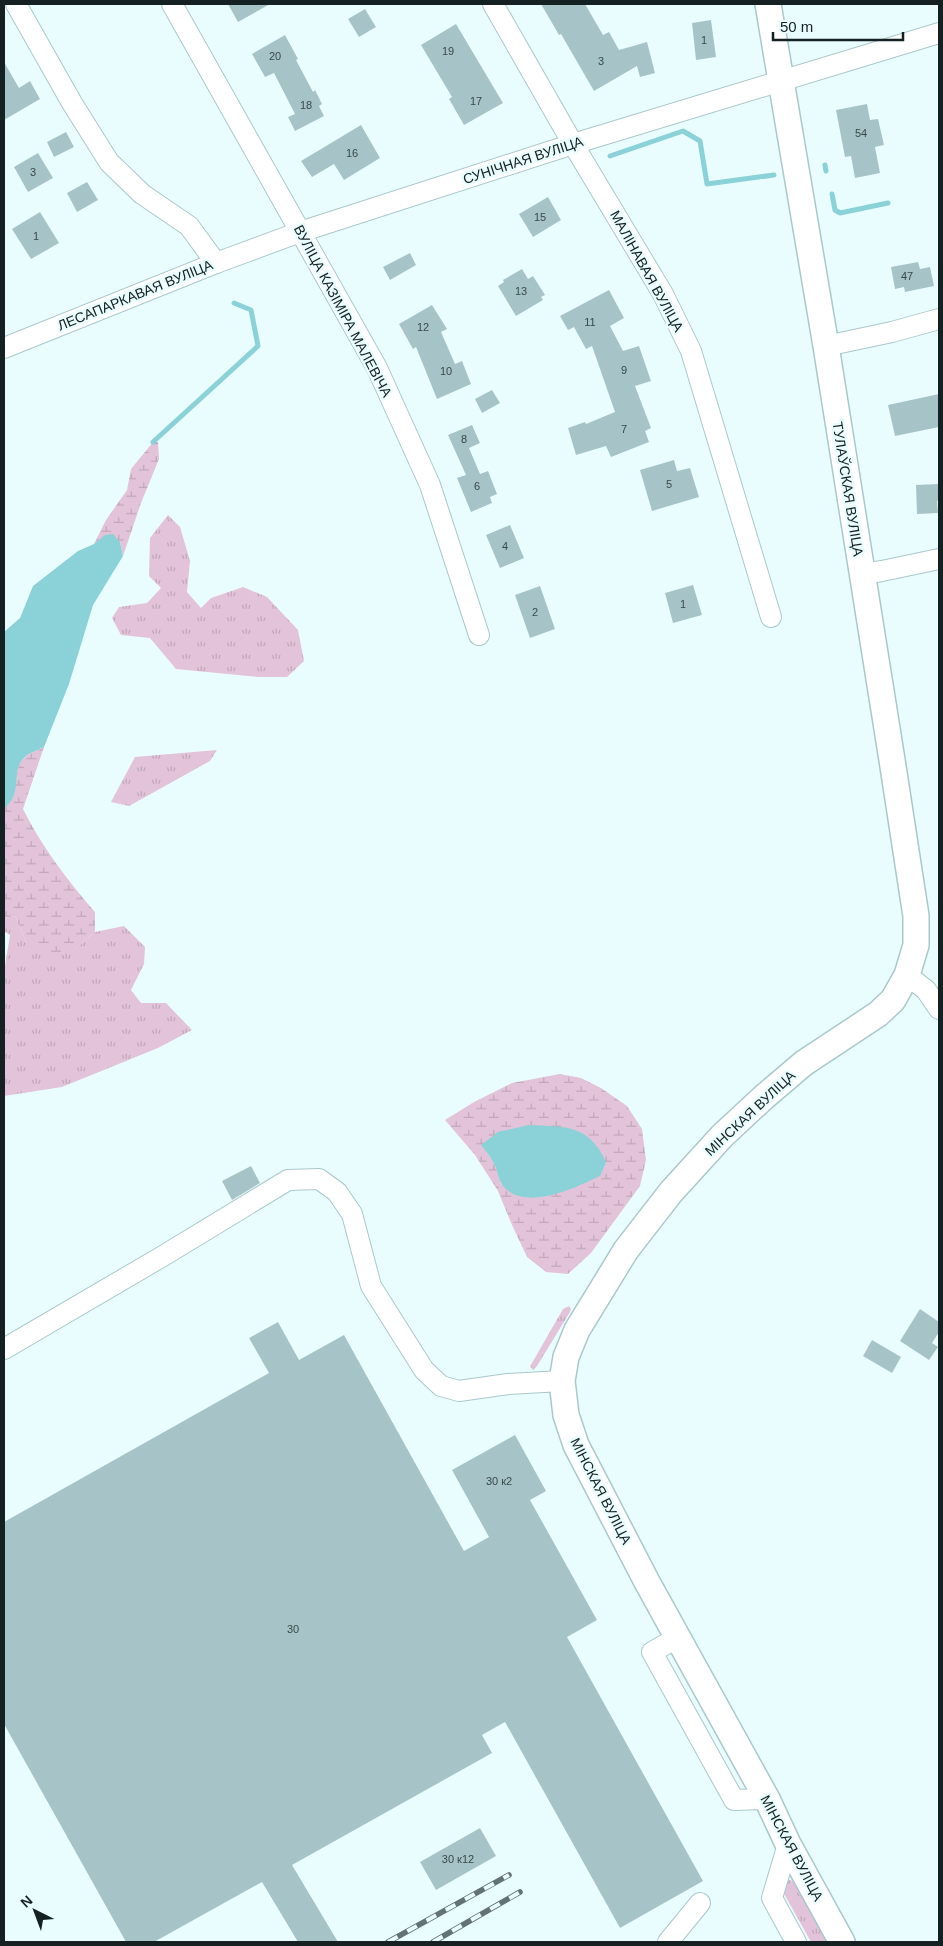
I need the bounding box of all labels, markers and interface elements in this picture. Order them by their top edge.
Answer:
scale bar [773,10,903,42]
text: 50 m [780,18,813,35]
house number: 1 [701,34,707,46]
house number: 19 [442,45,454,57]
house number: 20 [269,50,281,62]
house number: 3 [598,55,604,67]
house number: 17 [470,95,482,107]
house number: 18 [300,99,312,111]
house number: 54 [855,127,867,139]
street label: СУНІЧНАЯ ВУЛІЦА [461,133,586,187]
house number: 16 [346,147,358,159]
house number: 3 [30,166,36,178]
street label: МАЛІНАВАЯ ВУЛІЦА [607,208,687,335]
house number: 15 [534,211,546,223]
street label: ВУЛІЦА КАЗІМІРА МАЛЕВІЧА [291,222,396,400]
house number: 1 [33,230,39,242]
street label: ЛЕСАПАРКАВАЯ ВУЛІЦА [55,256,216,334]
house number: 47 [901,270,913,282]
house number: 13 [515,285,527,297]
house number: 11 [584,316,596,328]
house number: 12 [417,321,429,333]
house number: 9 [621,364,627,376]
house number: 10 [440,365,452,377]
street label: ТУЛАЎСКАЯ ВУЛІЦА [829,420,868,558]
house number: 7 [621,423,627,435]
house number: 8 [461,433,467,445]
house number: 5 [666,478,672,490]
house number: 6 [474,480,480,492]
house number: 4 [502,540,508,552]
house number: 1 [680,598,686,610]
house number: 2 [532,606,538,618]
street label: МІНСКАЯ ВУЛІЦА [702,1067,799,1159]
street label: МІНСКАЯ ВУЛІЦА [567,1435,635,1547]
house number: 30 к2 [486,1475,512,1487]
house number: 30 [287,1623,299,1635]
street label: МІНСКАЯ ВУЛІЦА [757,1792,827,1904]
house number: 30 к12 [442,1853,474,1865]
north arrow [10,1886,60,1936]
text: N [17,1892,35,1911]

